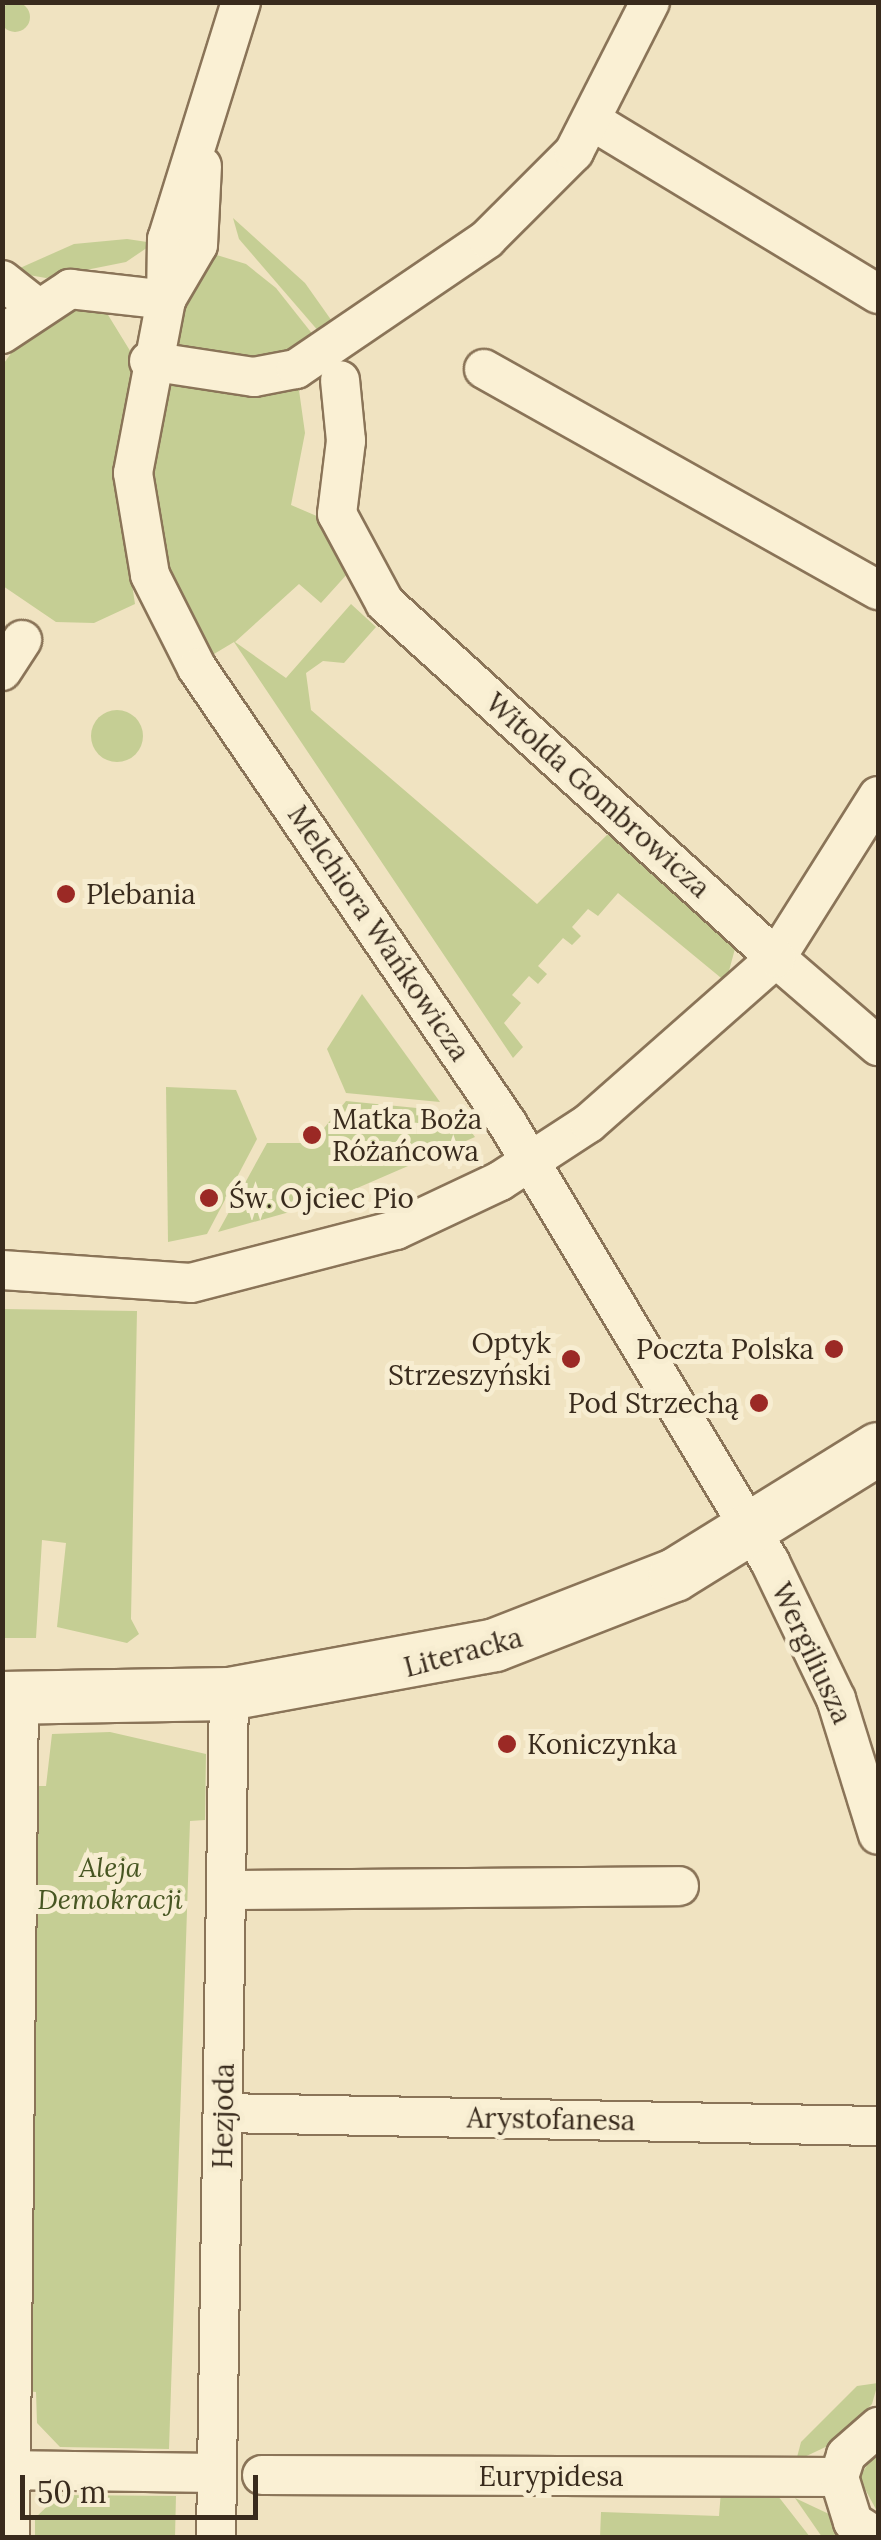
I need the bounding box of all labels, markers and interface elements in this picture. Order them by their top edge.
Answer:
street label: Witolda Gombrowicza [479,686,717,904]
street label: Melchiora Wańkowicza [281,799,477,1067]
place label: Plebania [86,877,196,911]
marker: Plebania [55,883,77,905]
place label: Matka Boża Różańcowa [332,1102,482,1168]
marker: Matka Boża Różańcowa [301,1124,323,1146]
place label: Św. Ojciec Pio [229,1181,414,1215]
marker: Św. Ojciec Pio [198,1187,220,1209]
place label: Optyk Strzeszyński [388,1326,551,1392]
place label: Poczta Polska [636,1332,814,1366]
marker: Poczta Polska [823,1338,845,1360]
marker: Optyk Strzeszyński [560,1348,582,1370]
place label: Pod Strzechą [568,1386,739,1420]
marker: Pod Strzechą [748,1392,770,1414]
street label: Wergiliusza [765,1577,859,1729]
street label: Literacka [400,1620,526,1684]
place label: Koniczynka [527,1727,677,1761]
marker: Koniczynka [496,1733,518,1755]
park label: Aleja Demokracji [37,1850,183,1916]
street label: Hezjoda [205,2063,241,2169]
street label: Arystofanesa [466,2101,636,2137]
scale bar [25,2455,262,2517]
street label: Eurypidesa [478,2459,624,2493]
text: 50 m [37,2473,107,2511]

